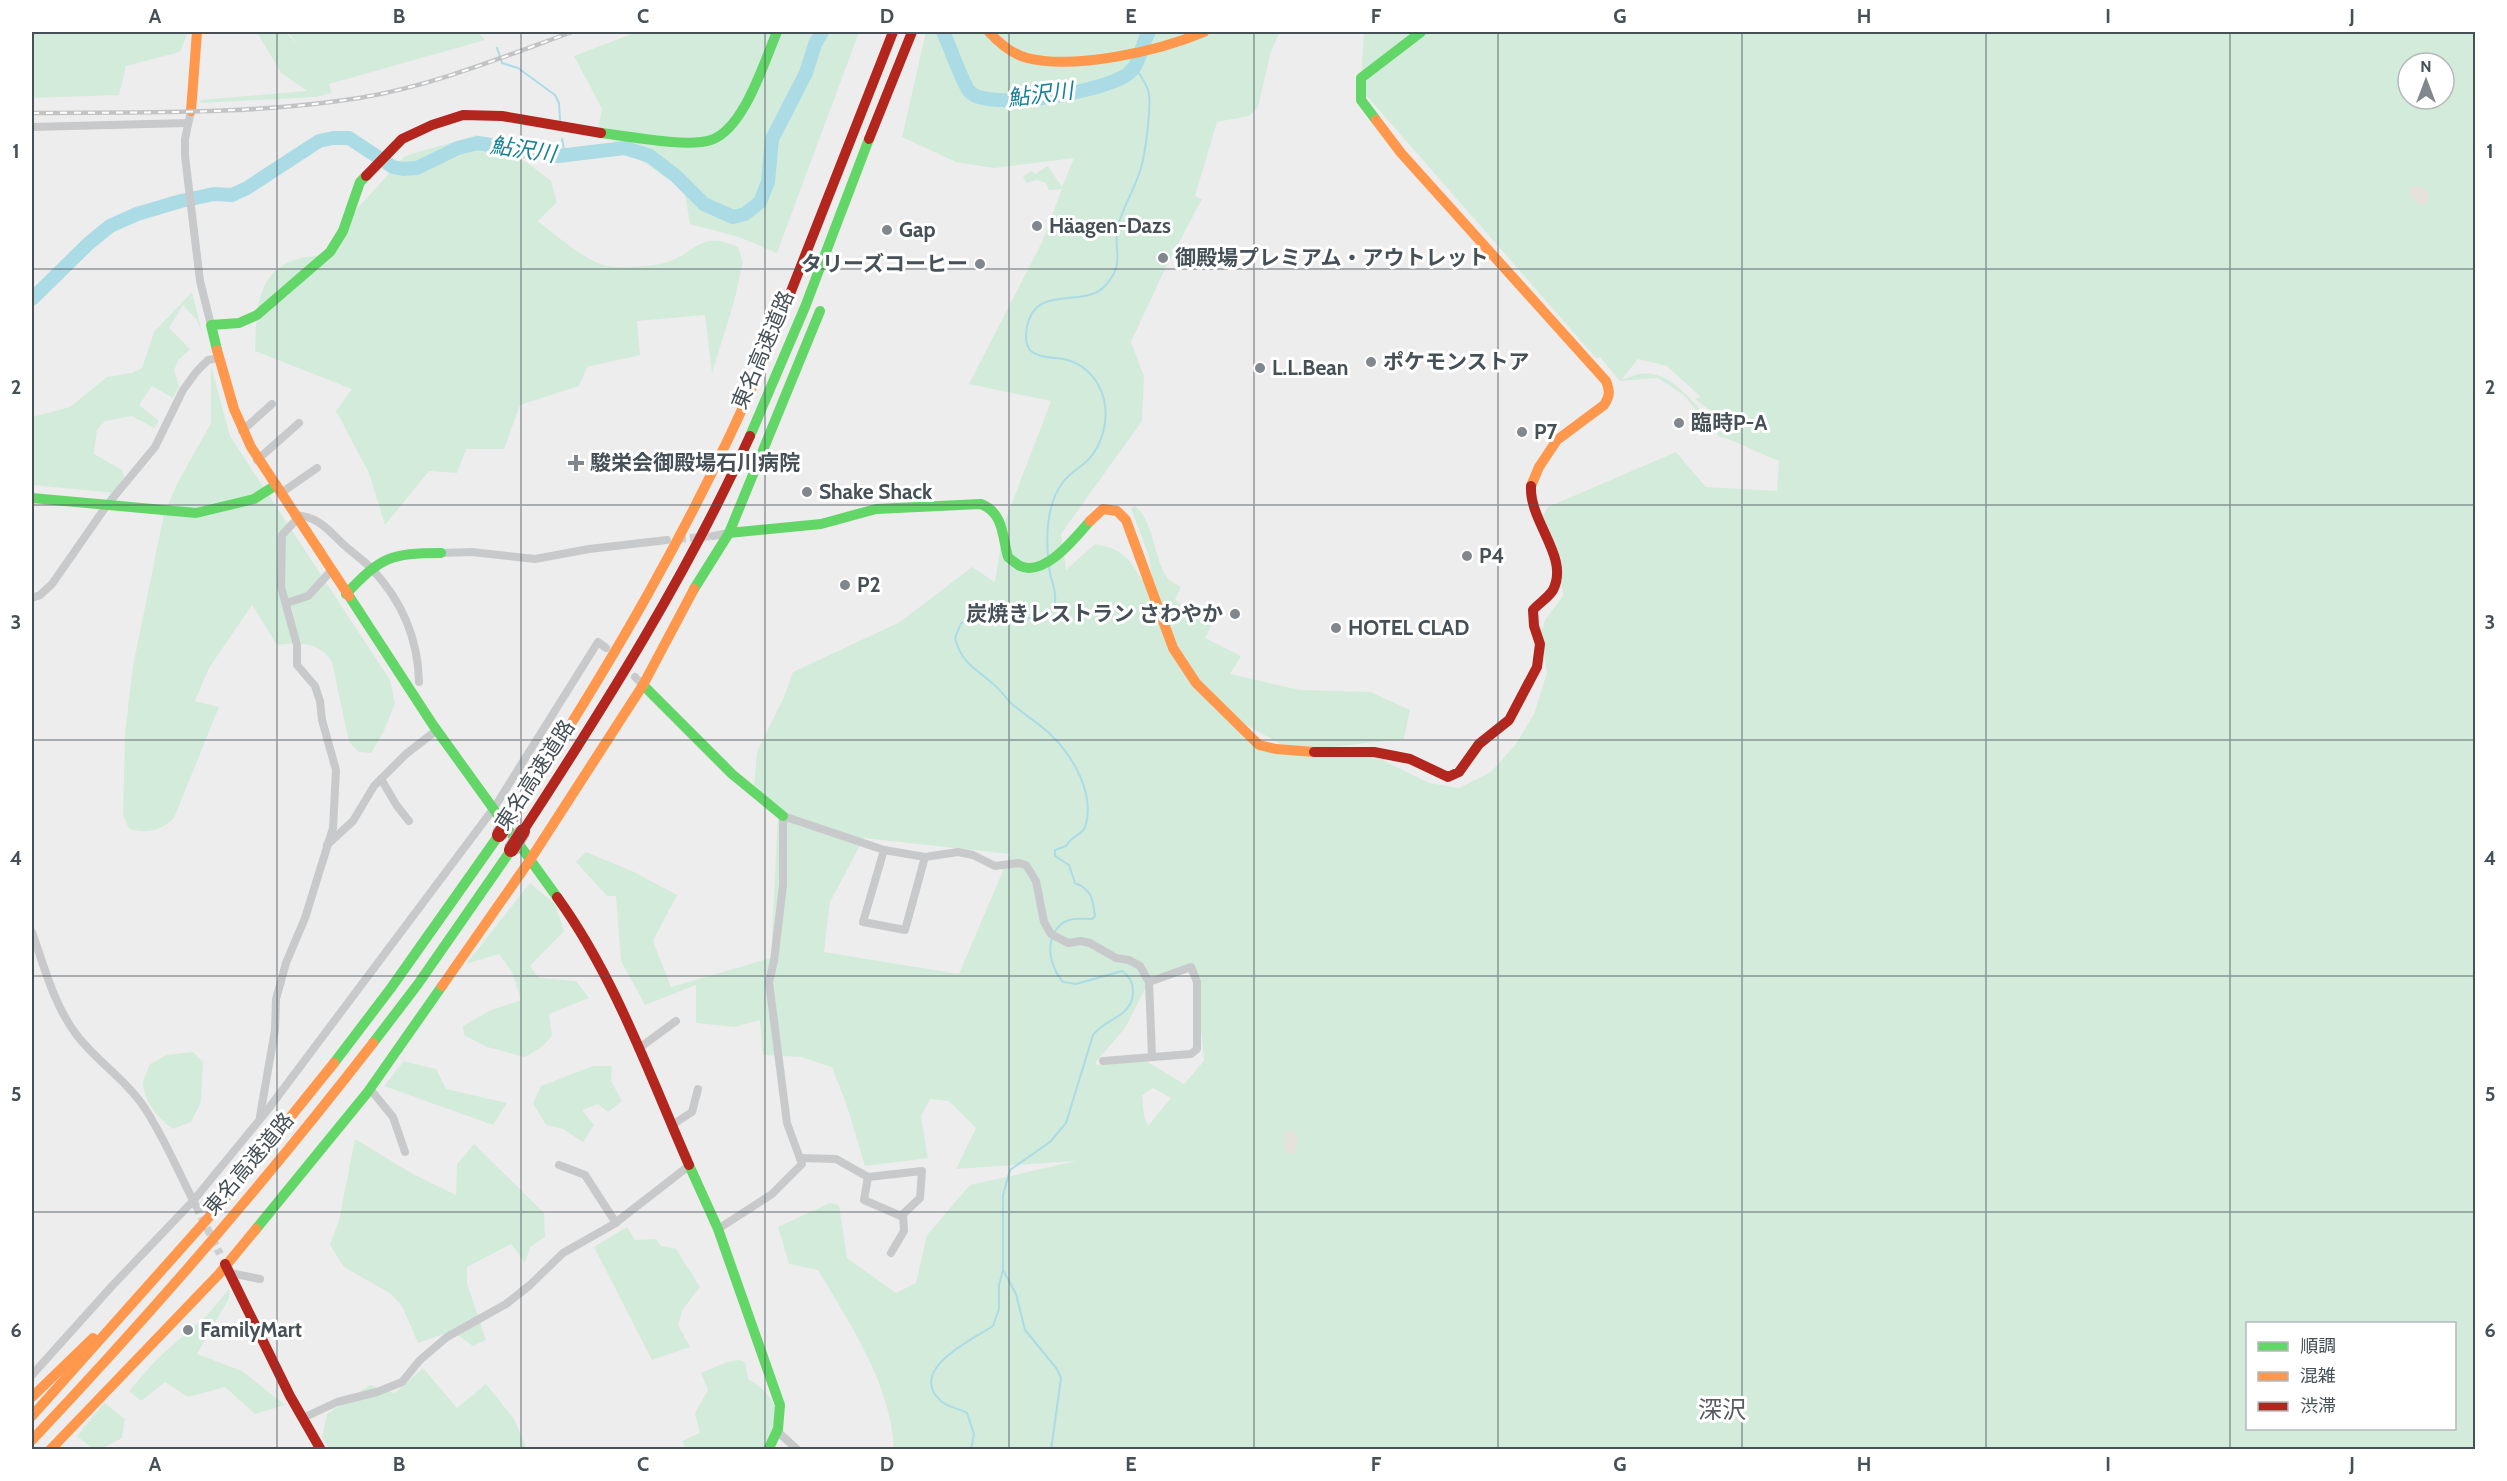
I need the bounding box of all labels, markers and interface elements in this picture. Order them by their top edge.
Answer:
text: A [149,4,162,28]
text: B [393,4,405,28]
text: C [637,4,649,28]
text: D [880,4,894,28]
text: E [1125,4,1137,28]
text: F [1371,4,1382,28]
text: G [1613,4,1627,28]
text: H [1857,4,1871,28]
text: I [2105,4,2111,28]
text: J [2348,4,2355,28]
north arrow [2396,51,2456,111]
text: N [2420,57,2432,76]
water label: 鮎沢川 [1006,77,1076,112]
water label: 鮎沢川 [488,132,559,168]
text: 1 [12,139,20,163]
text: 1 [2486,139,2494,163]
place label: Häagen-Dazs [1049,213,1171,238]
place label: Gap [899,217,935,242]
marker: Häagen-Dazs [1030,219,1044,233]
marker: Gap [880,223,894,237]
place label: 御殿場プレミアム・アウトレット [1175,245,1489,270]
place label: タリーズコーヒー [801,251,968,276]
marker: 御殿場プレミアム・アウトレット [1156,251,1170,265]
marker: タリーズコーヒー [973,257,987,271]
street label: 東名高速道路 [726,287,799,413]
place label: ポケモンストア [1383,349,1530,374]
place label: L.L.Bean [1272,355,1348,380]
marker: ポケモンストア [1364,355,1378,369]
marker: L.L.Bean [1253,361,1267,375]
text: 2 [11,375,21,399]
text: 2 [2485,375,2495,399]
place label: 臨時P-A [1691,410,1768,435]
marker: 臨時P-A [1672,416,1686,430]
place label: P7 [1534,419,1558,444]
marker: P7 [1515,425,1529,439]
place label: 駿栄会御殿場石川病院 [590,450,800,475]
marker: 駿栄会御殿場石川病院 [567,454,585,472]
place label: Shake Shack [819,479,933,504]
marker: Shake Shack [800,485,814,499]
place label: P4 [1479,543,1504,568]
marker: P4 [1460,549,1474,563]
place label: P2 [857,572,881,597]
marker: P2 [838,578,852,592]
place label: 炭焼きレストラン さわやか [966,601,1223,626]
marker: 炭焼きレストラン さわやか [1228,607,1242,621]
text: 3 [11,610,21,634]
text: 3 [2485,610,2495,634]
place label: HOTEL CLAD [1348,615,1469,640]
marker: HOTEL CLAD [1329,621,1343,635]
street label: 東名高速道路 [490,715,579,834]
text: 4 [10,846,22,870]
text: 4 [2484,846,2496,870]
text: 5 [11,1082,21,1106]
text: 5 [2485,1082,2495,1106]
street label: 東名高速道路 [199,1107,299,1220]
place label: FamilyMart [200,1317,302,1342]
text: 6 [10,1318,22,1342]
text: 6 [2484,1318,2496,1342]
legend [2246,1322,2456,1430]
marker: FamilyMart [181,1323,195,1337]
text: 順調 [2300,1335,2336,1357]
text: 混雑 [2300,1365,2336,1387]
district label: 深沢 [1698,1395,1746,1424]
text: 渋滞 [2300,1395,2336,1417]
text: A [149,1452,162,1476]
text: B [393,1452,405,1476]
text: C [637,1452,649,1476]
text: D [880,1452,894,1476]
text: E [1125,1452,1137,1476]
text: F [1371,1452,1382,1476]
text: G [1613,1452,1627,1476]
text: H [1857,1452,1871,1476]
text: I [2105,1452,2111,1476]
text: J [2348,1452,2355,1476]

